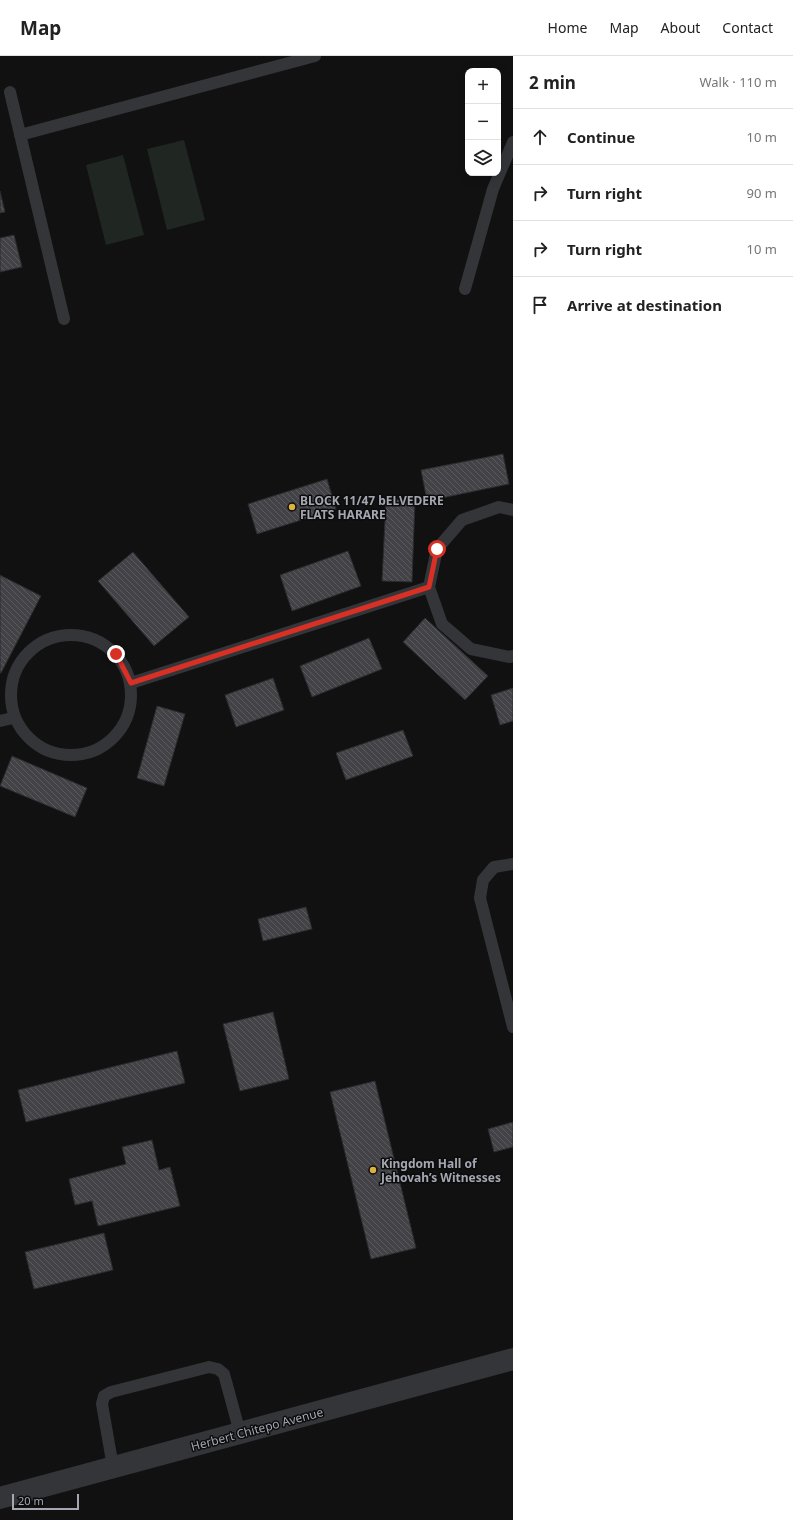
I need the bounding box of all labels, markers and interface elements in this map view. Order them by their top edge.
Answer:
text: Map [20,15,61,41]
text: Home [548,18,587,37]
text: Map [609,18,639,37]
text: About [661,18,700,37]
text: Contact [722,18,773,37]
map controls [465,68,501,176]
button: + [465,68,501,104]
text: 2 min [529,71,576,94]
text: Walk · 110 m [699,73,777,91]
button: − [465,104,501,140]
icon: ahead [529,126,551,148]
text: Continue [567,127,635,147]
text: 10 m [747,128,777,146]
button: layers [465,140,501,176]
icon: right [529,182,551,204]
text: Turn right [567,183,642,203]
text: 90 m [747,184,777,202]
icon: right [529,238,551,260]
text: Turn right [567,239,642,259]
text: 10 m [747,240,777,258]
icon: arrive [529,294,551,316]
text: Arrive at destination [567,295,722,315]
place label: BLOCK 11/47 bELVEDERE FLATS HARARE [300,492,444,523]
marker: BLOCK 11/47 bELVEDERE FLATS HARARE [287,502,297,512]
route start [428,540,446,558]
route end [107,645,125,663]
place label: Kingdom Hall of Jehovah’s Witnesses [380,1155,501,1186]
marker: Kingdom Hall of Jehovah’s Witnesses [368,1165,378,1175]
street label: Herbert Chitepo Avenue [189,1403,325,1455]
scale bar [12,1492,79,1511]
text: 20 m [18,1493,44,1508]

